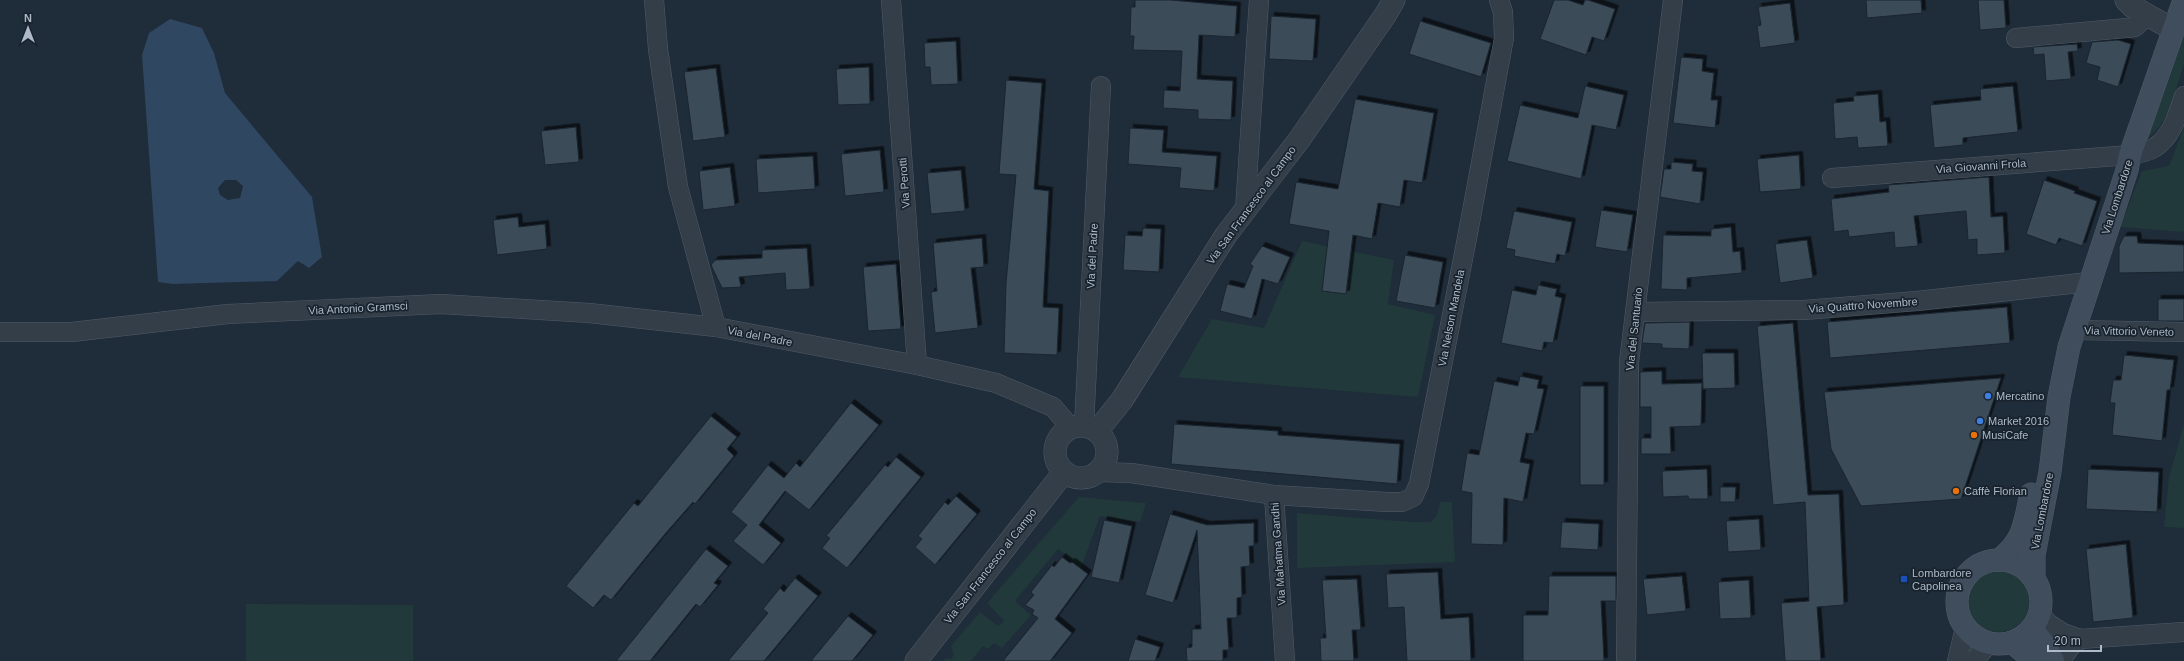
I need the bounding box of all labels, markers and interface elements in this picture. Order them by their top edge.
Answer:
north arrow [8,8,48,48]
text: N [24,12,32,24]
street label: Via San Francesco al Campo [1204,144,1298,266]
street label: Via Perotti [896,157,912,209]
street label: Via Giovanni Frola [1936,157,2027,175]
street label: Via Lombardore [2099,158,2135,236]
street label: Via del Padre [1084,223,1100,289]
street label: Via Nelson Mandela [1436,268,1466,367]
street label: Via del Santuario [1624,287,1644,371]
street label: Via Quattro Novembre [1808,295,1918,315]
street label: Via Antonio Gramsci [308,299,408,317]
street label: Via del Padre [727,324,793,348]
street label: Via Vittorio Veneto [2084,324,2174,338]
place label: Mercatino [1996,390,2044,402]
marker: Mercatino [1983,391,1993,401]
place label: Market 2016 [1988,415,2049,427]
marker: Market 2016 [1975,416,1985,426]
place label: MusiCafe [1982,429,2028,441]
marker: MusiCafe [1969,430,1979,440]
street label: Via Lombardore [2029,472,2055,550]
place label: Caffè Florian [1964,485,2027,497]
marker: Caffè Florian [1951,486,1961,496]
street label: Via Mahatma Gandhi [1268,502,1288,606]
street label: Via San Francesco al Campo [941,506,1039,626]
place label: Lombardore Capolinea [1912,567,1971,592]
marker: Lombardore Capolinea [1899,574,1909,584]
scale bar [2048,627,2101,653]
text: 20 m [2054,634,2081,648]

